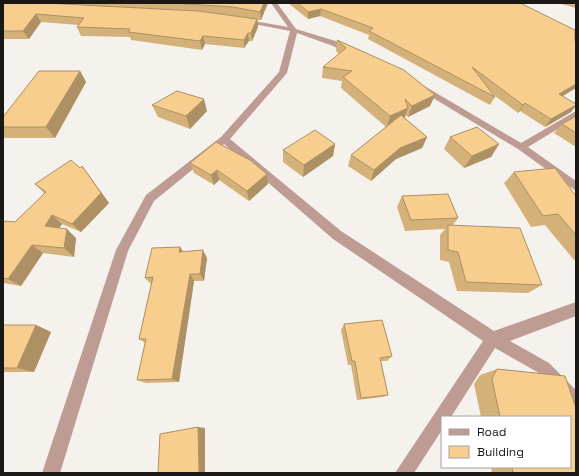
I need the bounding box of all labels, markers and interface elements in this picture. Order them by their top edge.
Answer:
legend [441,416,571,468]
text: Road [477,424,506,440]
text: Building [477,444,524,460]

